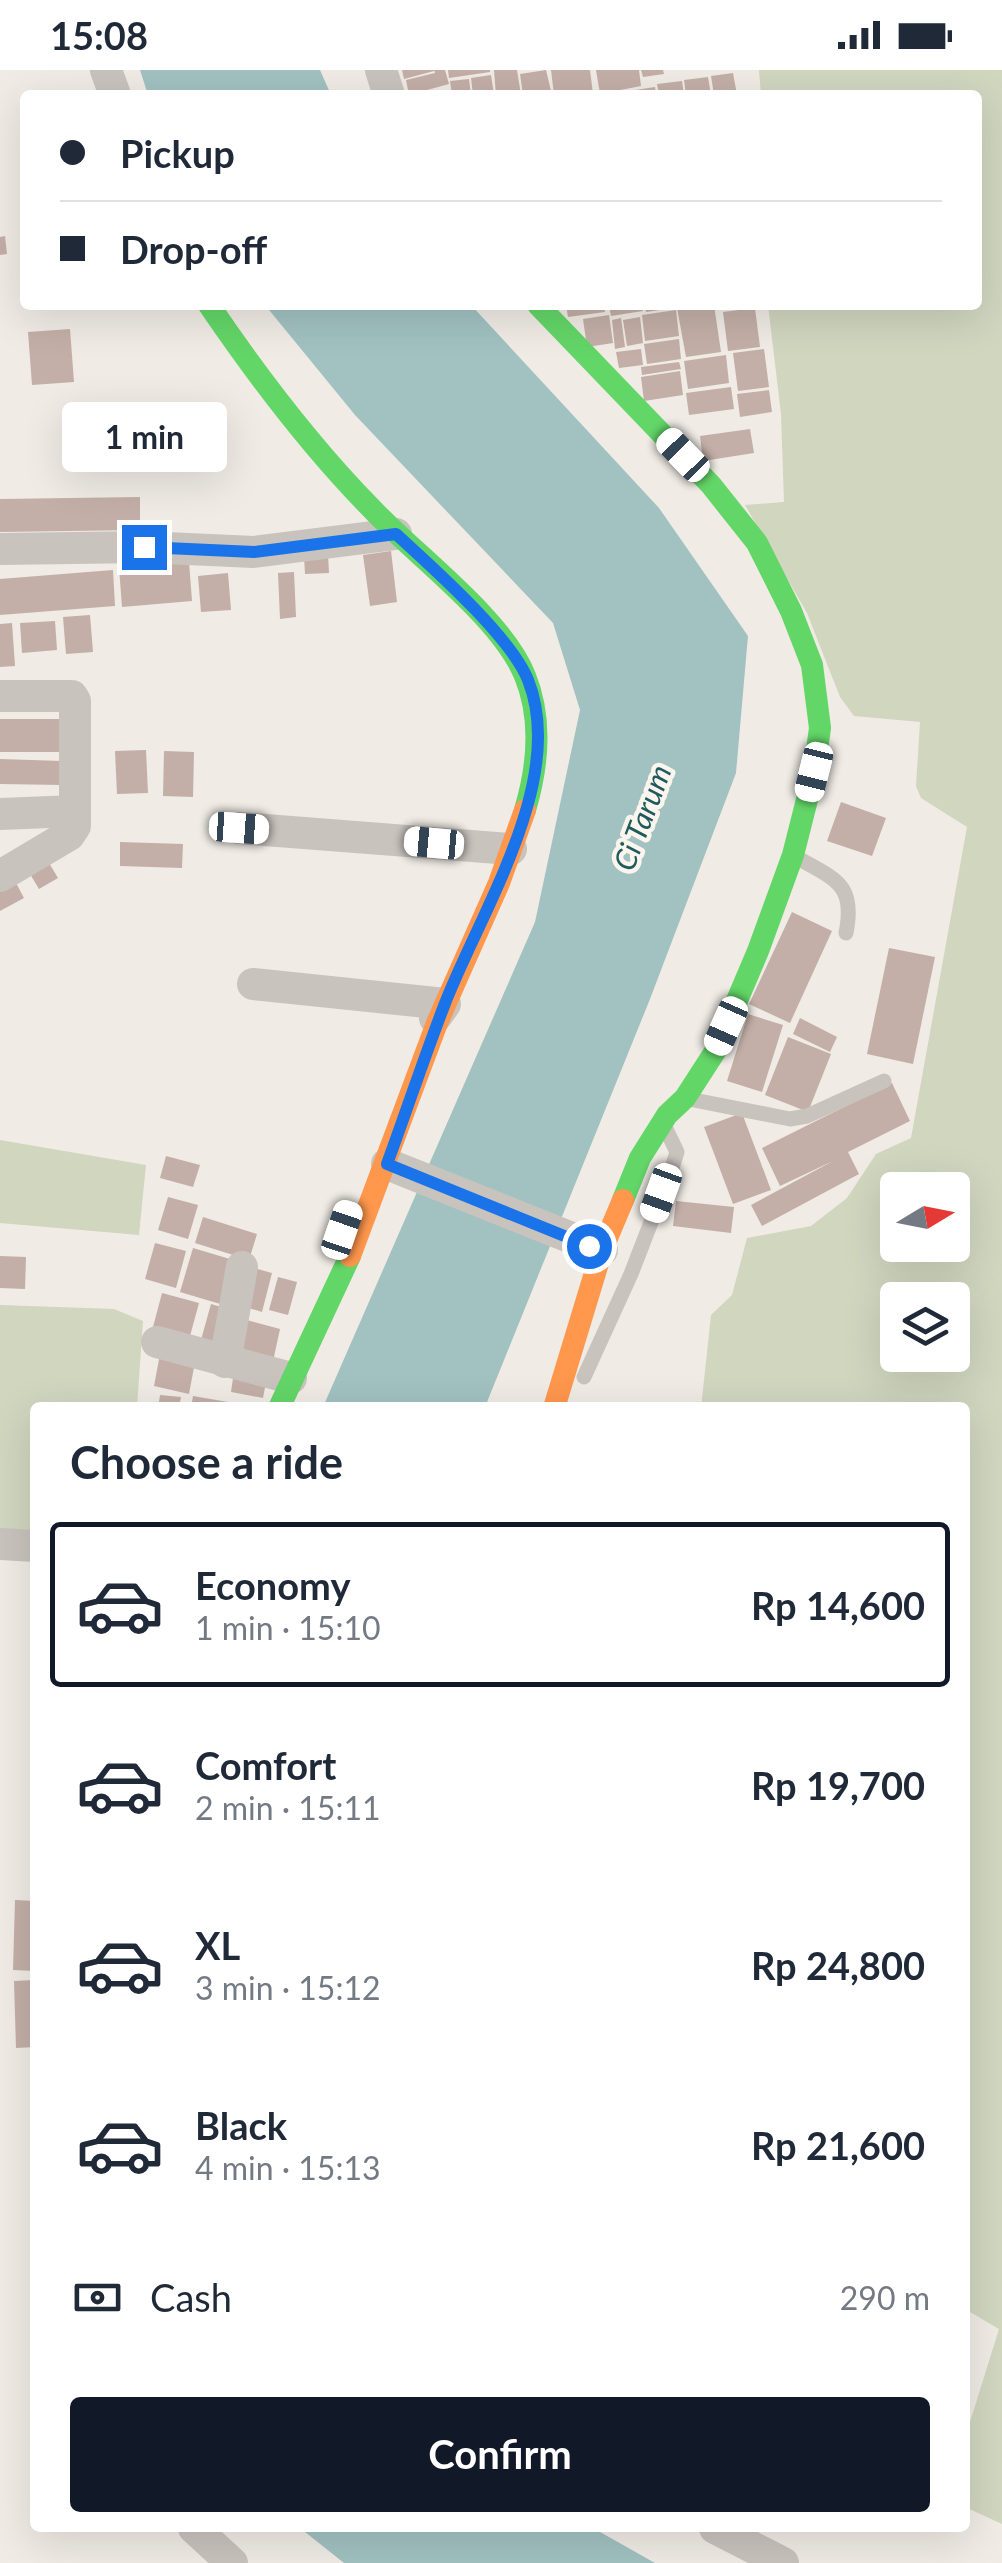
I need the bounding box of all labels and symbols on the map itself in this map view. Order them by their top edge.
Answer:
callout: 1 min [62,402,226,472]
car [651,423,715,487]
route end [122,525,167,570]
car [792,739,836,805]
water label: Ci Tarum [605,760,678,875]
car [208,811,270,845]
car [403,825,465,861]
car [700,992,752,1060]
car [637,1160,685,1226]
north arrow [880,1172,970,1262]
car [318,1197,366,1263]
route start [567,1224,612,1269]

